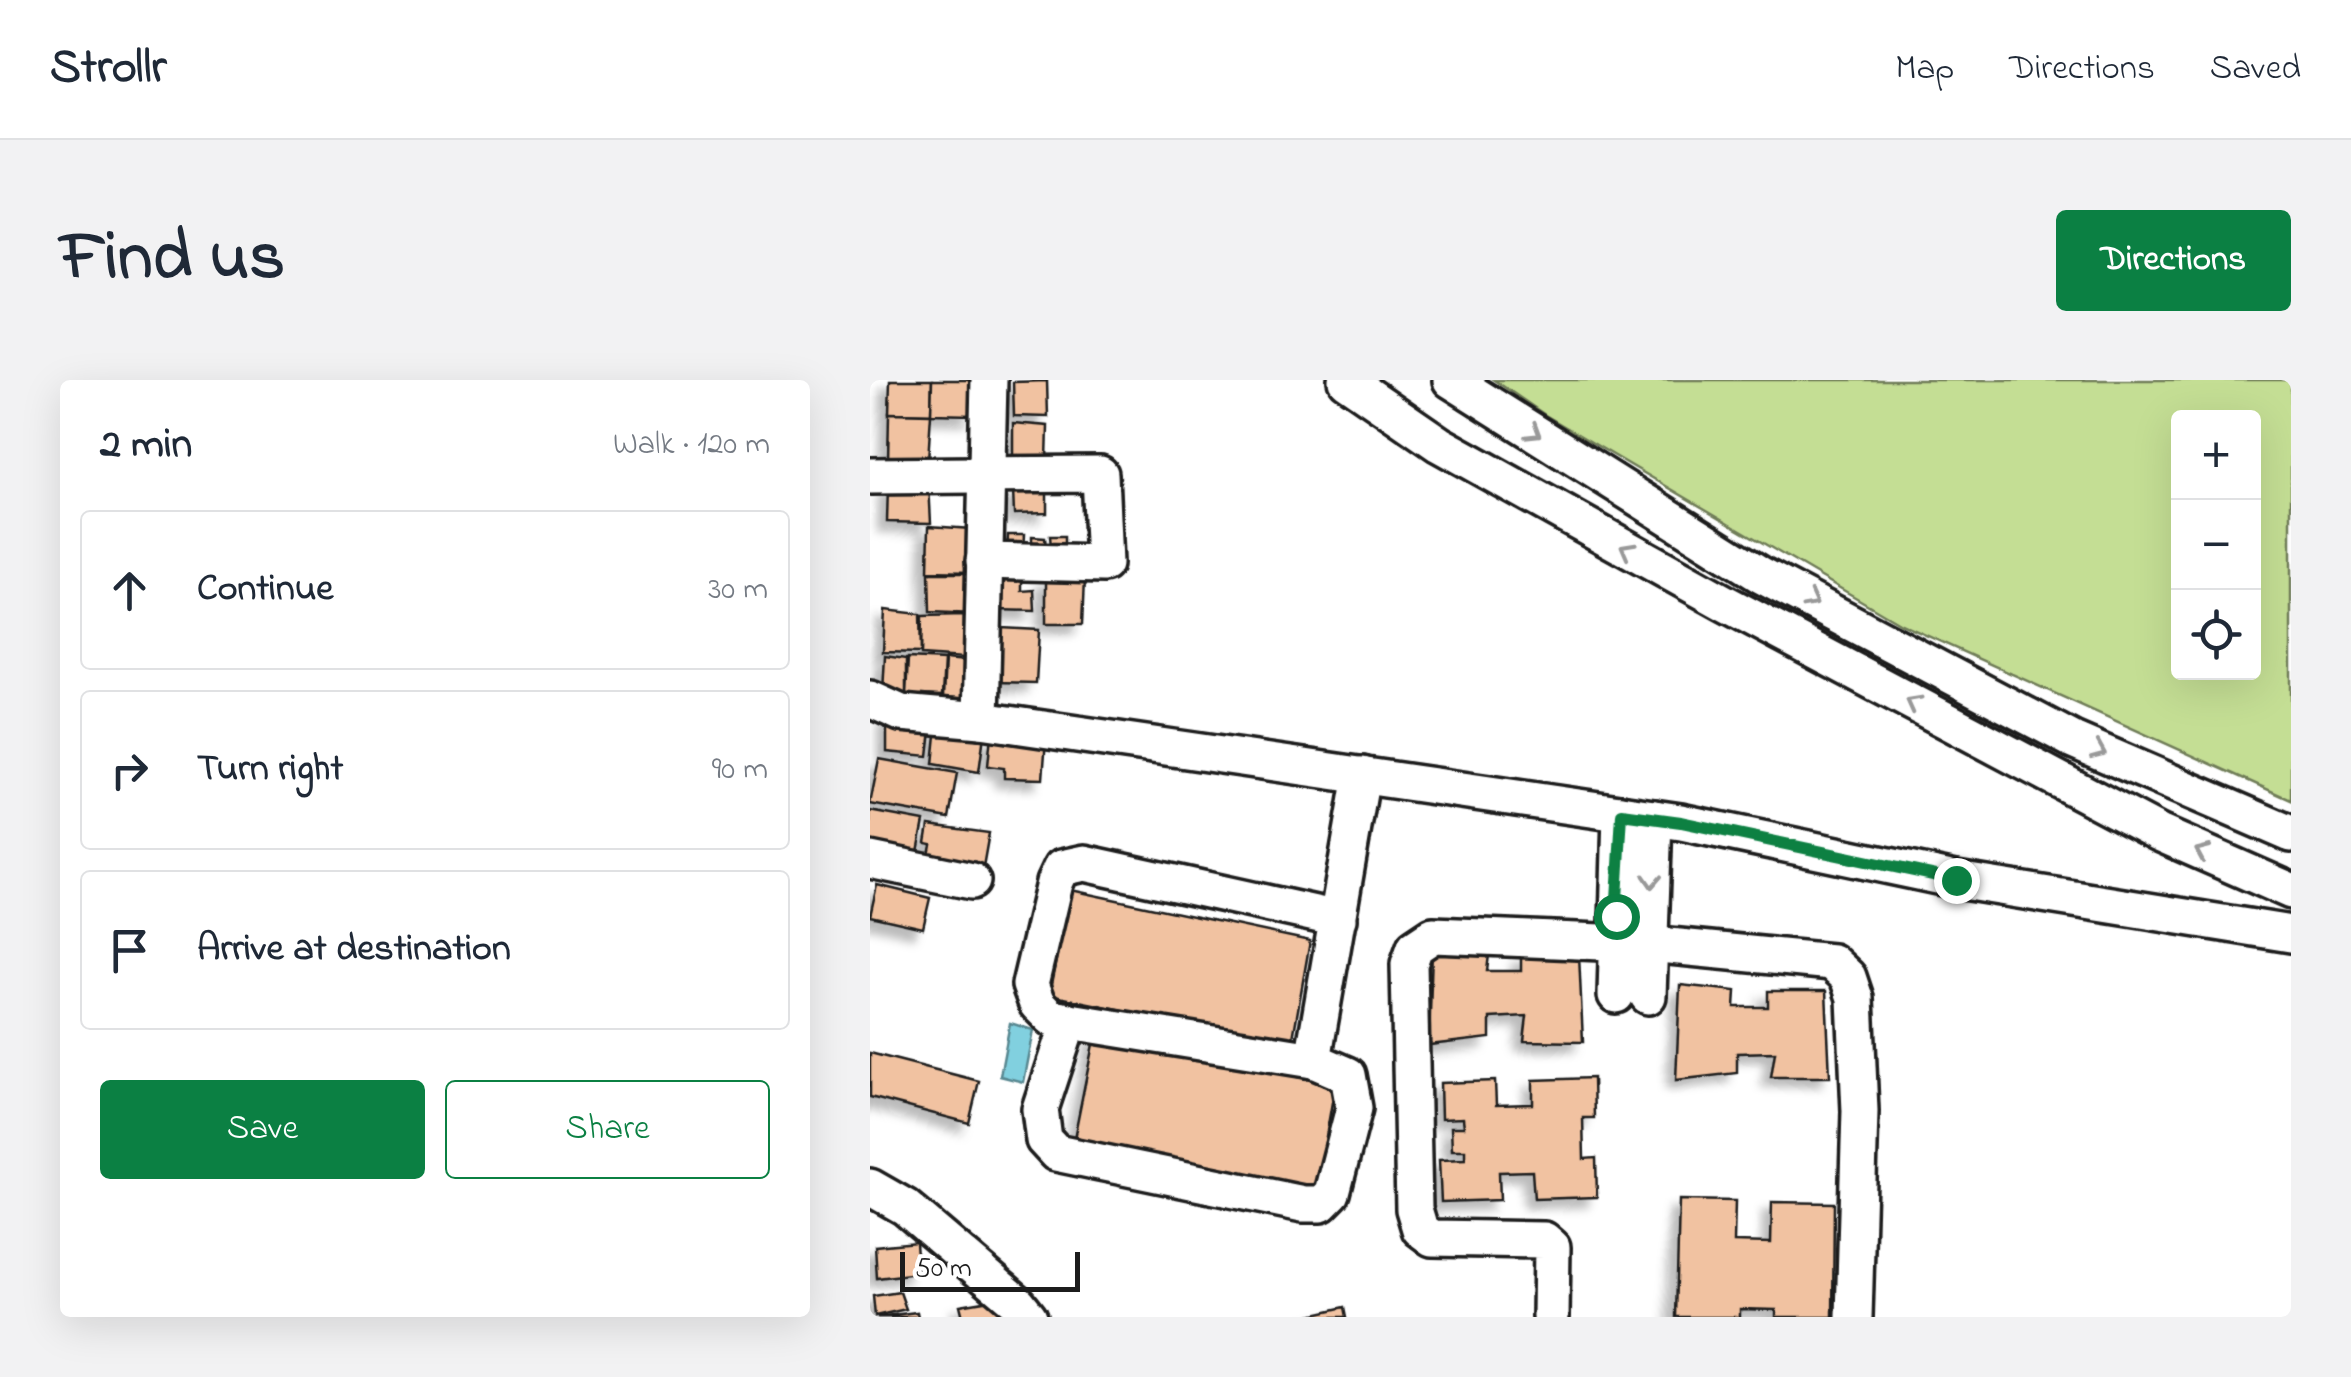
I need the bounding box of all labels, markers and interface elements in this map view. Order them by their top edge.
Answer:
text: Strollr [50,34,166,104]
text: Map [1895,44,1954,95]
text: Directions [2009,44,2155,95]
text: Saved [2210,44,2301,95]
text: Find us [60,209,285,311]
button: Directions [2056,210,2291,311]
map controls [2171,410,2261,680]
button: + [2171,410,2261,500]
text: 2 min [100,415,192,476]
one-way arrow [1523,420,1541,439]
text: Walk · 120 m [613,422,770,469]
button: − [2171,500,2261,590]
one-way arrow [1620,541,1638,561]
text: Continue [197,562,333,618]
icon: ahead [102,563,157,618]
text: 30 m [708,567,768,614]
one-way arrow [1800,589,1818,609]
button: locate [2171,590,2261,680]
one-way arrow [1905,696,1924,715]
one-way arrow [2089,739,2107,759]
text: Turn right [197,742,343,798]
icon: right [102,743,157,798]
text: 90 m [712,747,768,794]
one-way arrow [2194,844,2212,864]
route end [1934,858,1980,904]
one-way arrow [1641,873,1662,889]
route start [1594,894,1640,940]
text: Arrive at destination [197,922,511,978]
icon: arrive [102,923,157,978]
button: Save [100,1080,425,1179]
button: Share [445,1080,770,1179]
scale bar [900,1247,1080,1291]
text: 50 m [915,1249,972,1290]

